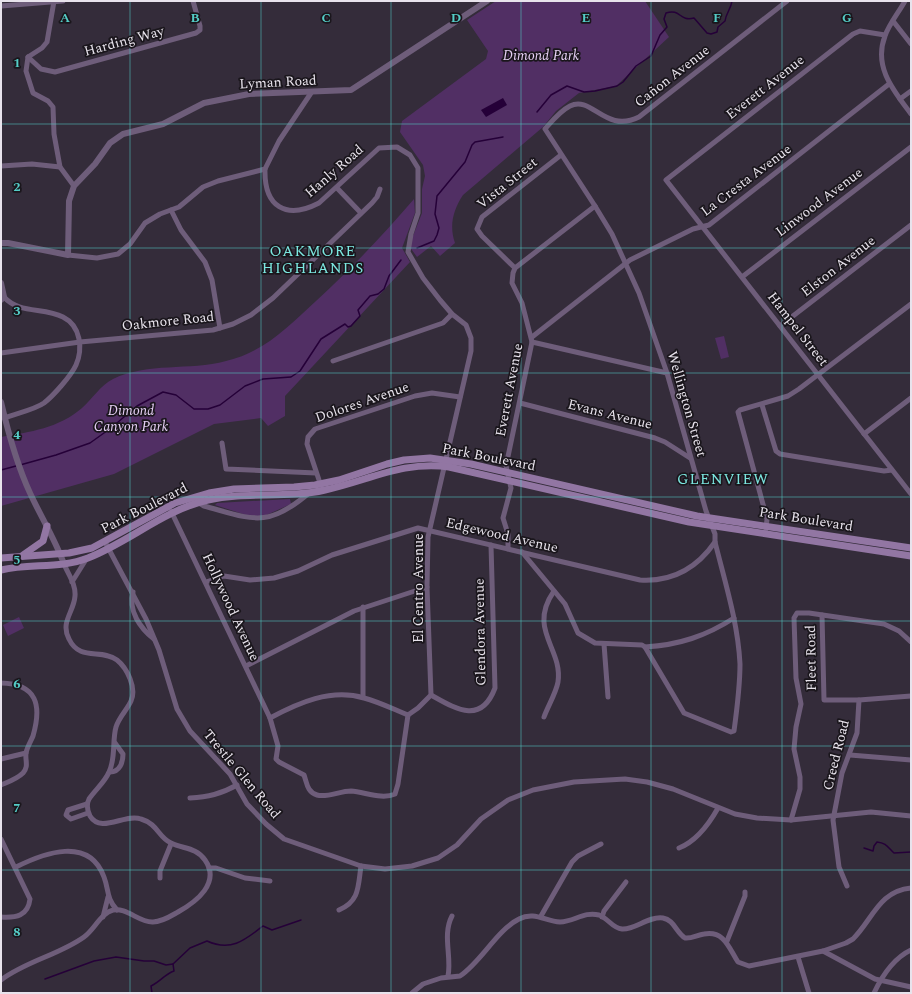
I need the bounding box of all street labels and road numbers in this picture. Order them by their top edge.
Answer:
street label: Harding Way [82,20,168,62]
street label: Cañon Avenue [630,40,714,112]
street label: Everett Avenue [721,49,809,124]
street label: Lyman Road [239,69,317,95]
street label: Hanly Road [300,139,368,203]
street label: La Cresta Avenue [696,139,796,221]
street label: Vista Street [472,152,542,214]
street label: Linwood Avenue [771,162,867,242]
street label: Elston Avenue [796,230,880,302]
street label: Hampel Street [762,287,834,371]
street label: Oakmore Road [121,306,215,336]
street label: Everett Avenue [490,341,528,438]
street label: Wellington Street [662,348,712,460]
street label: Dolores Avenue [312,376,412,428]
street label: Evans Avenue [565,393,655,435]
street label: Park Boulevard [440,438,538,476]
street label: Park Boulevard [97,477,191,539]
street label: Park Boulevard [757,501,855,537]
street label: Edgewood Avenue [444,512,560,558]
street label: El Centro Avenue [408,533,429,643]
street label: Hollywood Avenue [197,549,265,665]
street label: Glendora Avenue [469,578,491,686]
street label: Fleet Road [800,625,822,691]
street label: Creed Road [817,717,855,793]
street label: Trestle Glen Road [198,725,286,824]

